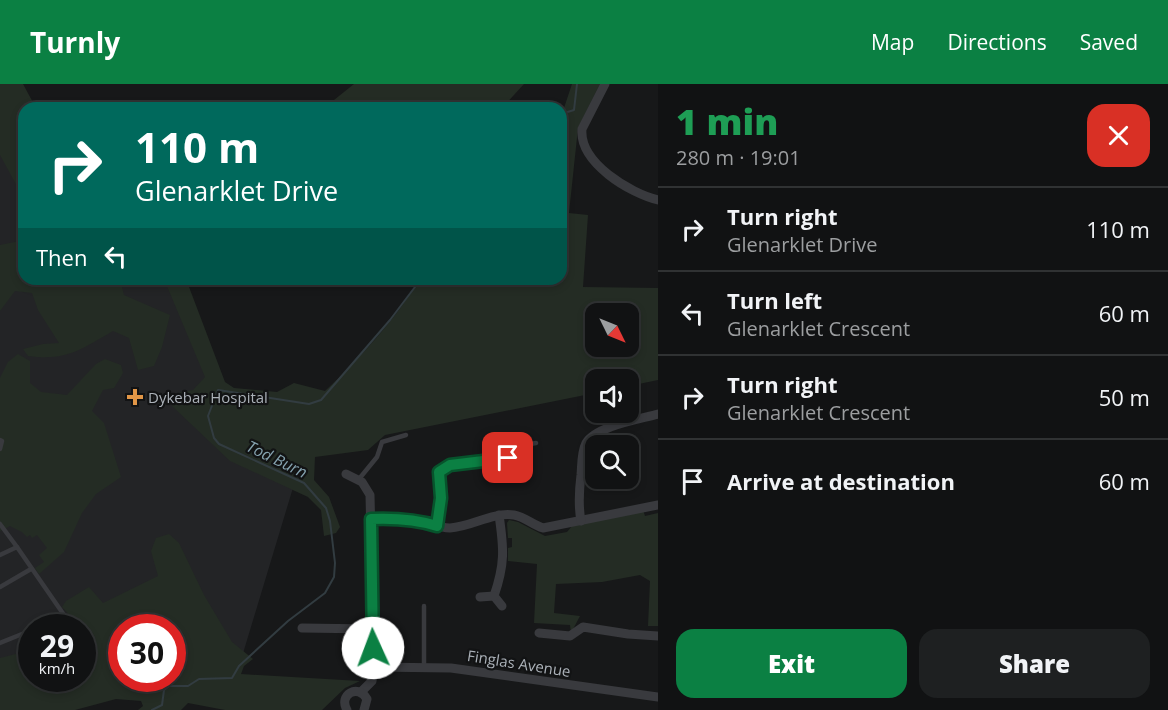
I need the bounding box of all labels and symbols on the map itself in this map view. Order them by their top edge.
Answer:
north arrow [585,303,639,357]
place label: Dykebar Hospital [148,387,268,407]
marker: Dykebar Hospital [126,388,144,406]
pin [482,432,533,483]
water label: Tod Burn [243,435,311,483]
speed limit sign: 30 [108,614,186,692]
position arrow [341,616,405,680]
street label: Finglas Avenue [466,645,572,681]

